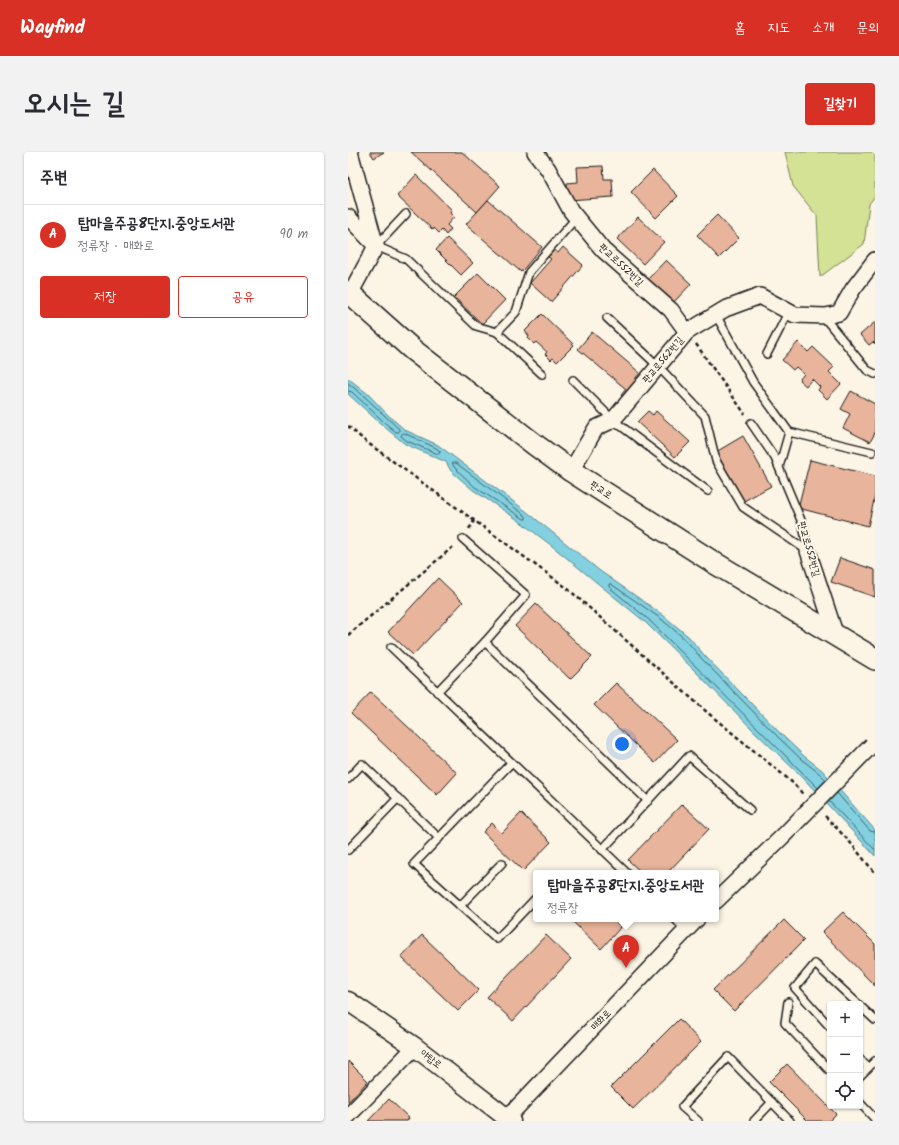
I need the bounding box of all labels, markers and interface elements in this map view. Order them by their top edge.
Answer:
text: Wayfind [20,13,85,43]
text: 홈 [734,17,745,39]
text: 지도 [767,17,790,39]
text: 소개 [812,17,834,39]
text: 문의 [856,17,879,39]
text: 오시는 길 [24,82,125,127]
button: 길찾기 [805,83,875,125]
text: 주변 [40,165,67,192]
text: 탑마을주공8단지.중앙도서관 [78,212,235,236]
text: A [49,224,57,245]
text: 90 m [280,224,308,245]
text: 정류장 · 매화로 [78,236,154,257]
street label: 판교로552번길 [595,240,647,290]
button: 저장 [40,276,170,318]
button: 공유 [178,276,308,318]
street label: 판교로562번길 [639,333,687,387]
street label: 판교로 [587,477,615,503]
street label: 판교로552번길 [793,519,825,579]
your location [612,734,632,754]
popup [533,870,719,922]
text: 탑마을주공8단지.중앙도서관 [547,874,705,898]
text: 정류장 [547,898,579,919]
pin: A [613,935,639,968]
map controls [827,1001,863,1109]
button: + [827,1001,863,1037]
street label: 매화로 [587,1006,615,1034]
button: − [827,1037,863,1073]
street label: 야탑로 [417,1045,445,1073]
button: locate [827,1073,863,1109]

